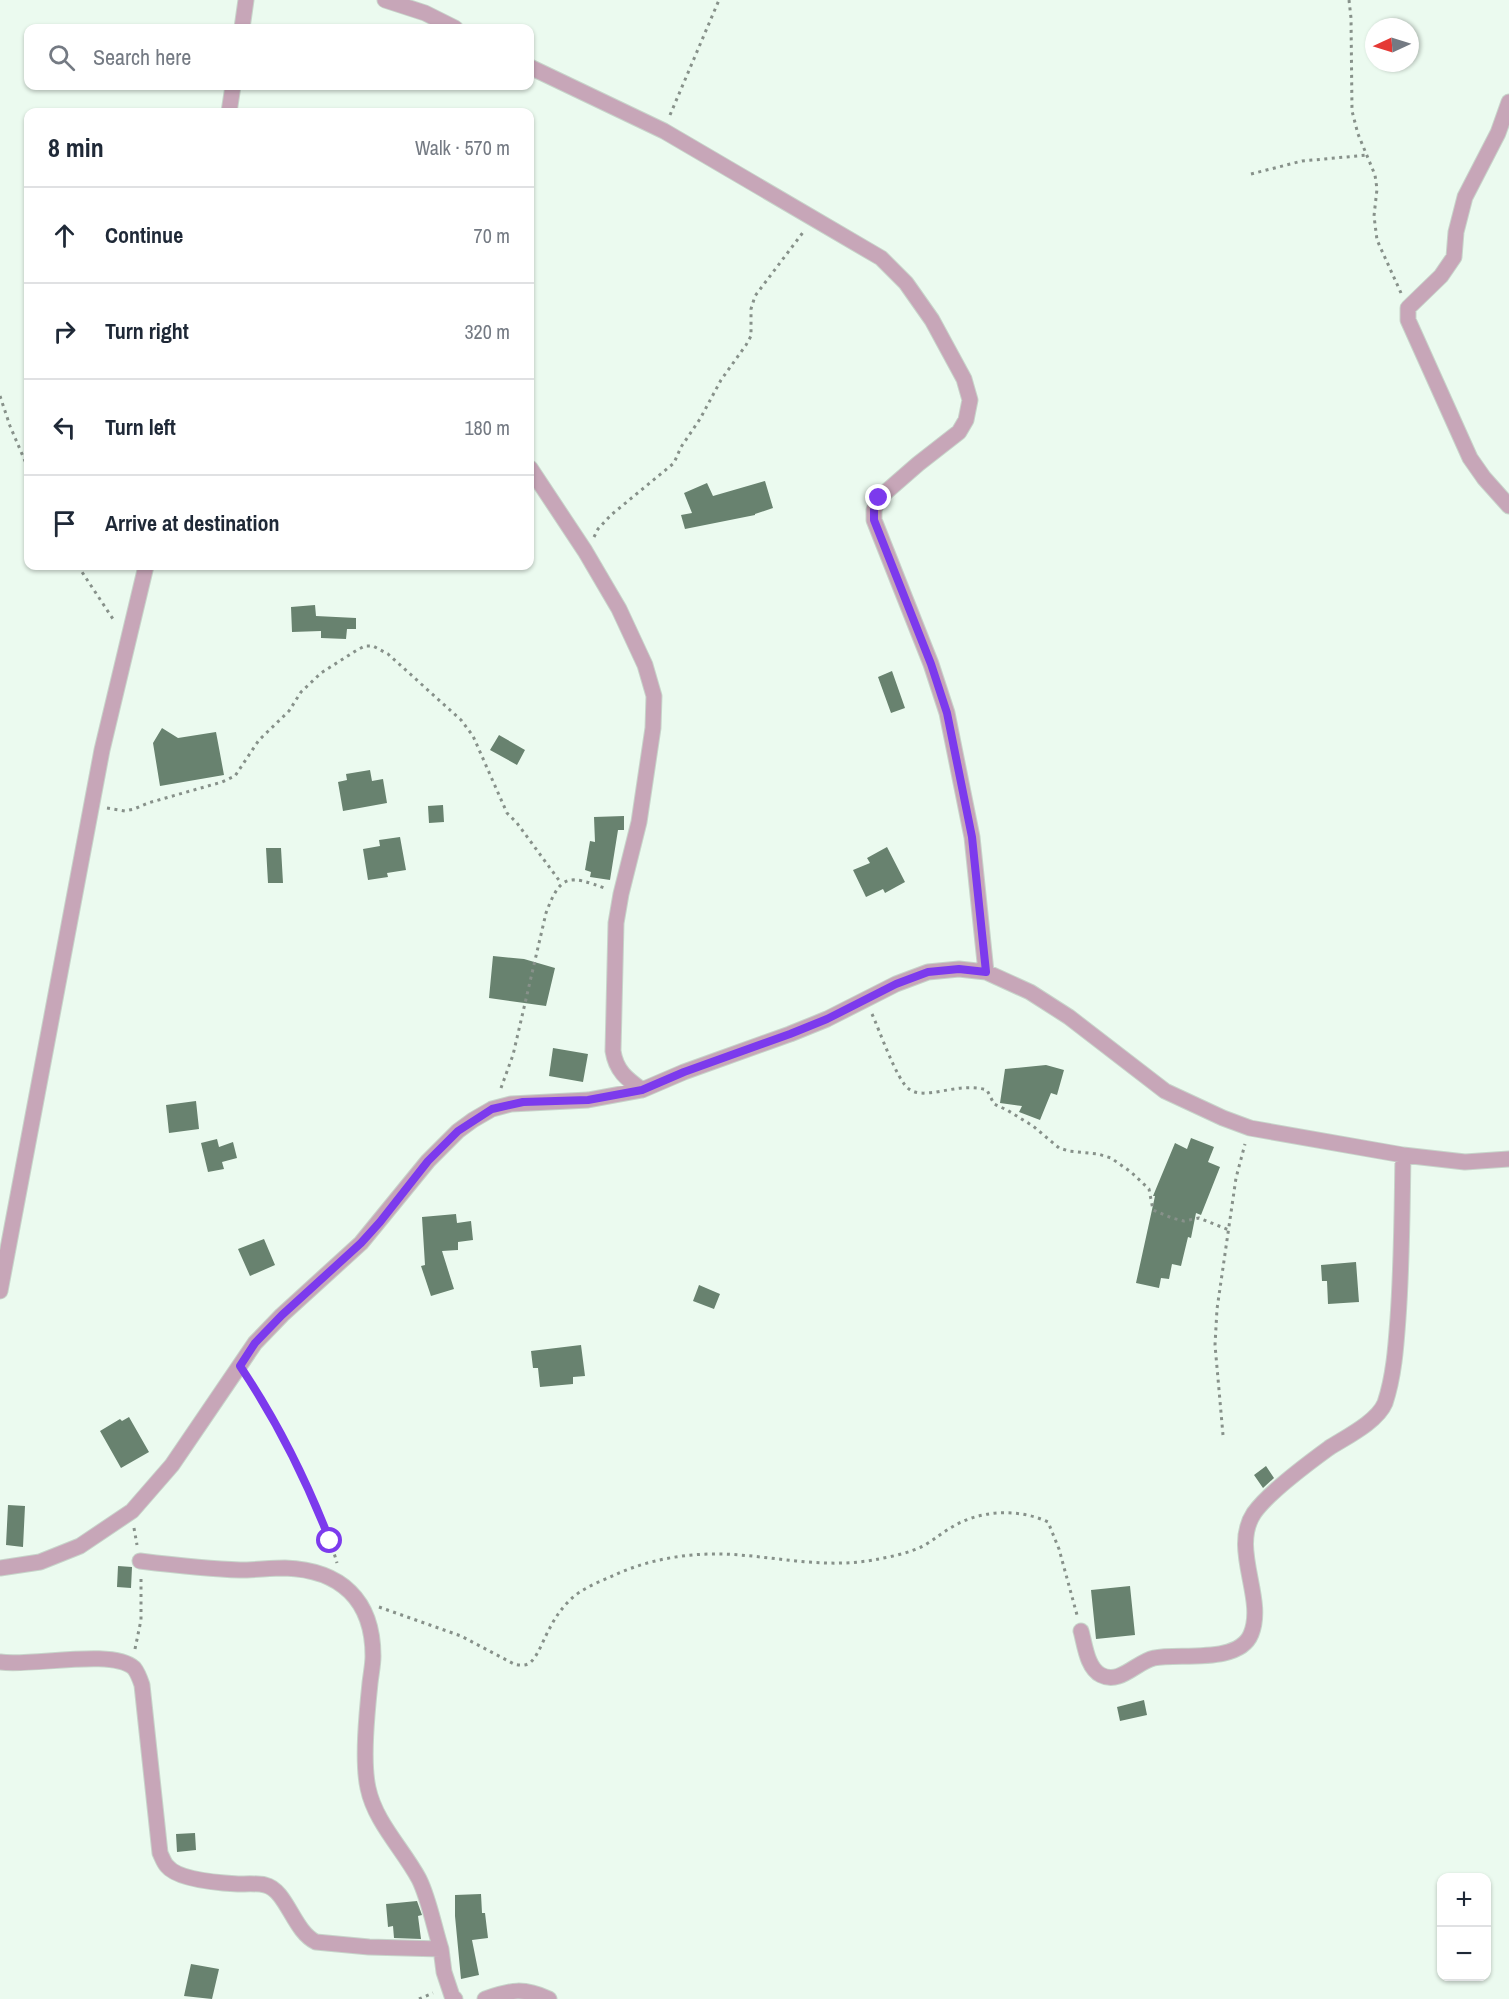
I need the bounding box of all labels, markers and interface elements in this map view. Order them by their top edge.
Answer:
north arrow [1365,18,1419,72]
search box [24,24,534,90]
icon: search [45,41,78,74]
text: Search here [93,42,191,72]
text: 8 min [48,130,104,165]
text: Walk · 570 m [415,134,510,161]
icon: ahead [48,219,81,252]
text: Continue [105,220,183,250]
text: 70 m [474,222,510,249]
icon: right [48,315,81,348]
text: Turn right [105,316,189,346]
text: 320 m [464,318,510,345]
icon: left [48,411,81,444]
text: Turn left [105,412,176,442]
text: 180 m [464,414,510,441]
route end [865,484,891,510]
icon: arrive [48,507,81,540]
text: Arrive at destination [105,508,279,538]
route start [316,1527,342,1553]
map controls [1437,1873,1491,1981]
button: + [1437,1873,1491,1927]
button: − [1437,1927,1491,1981]

